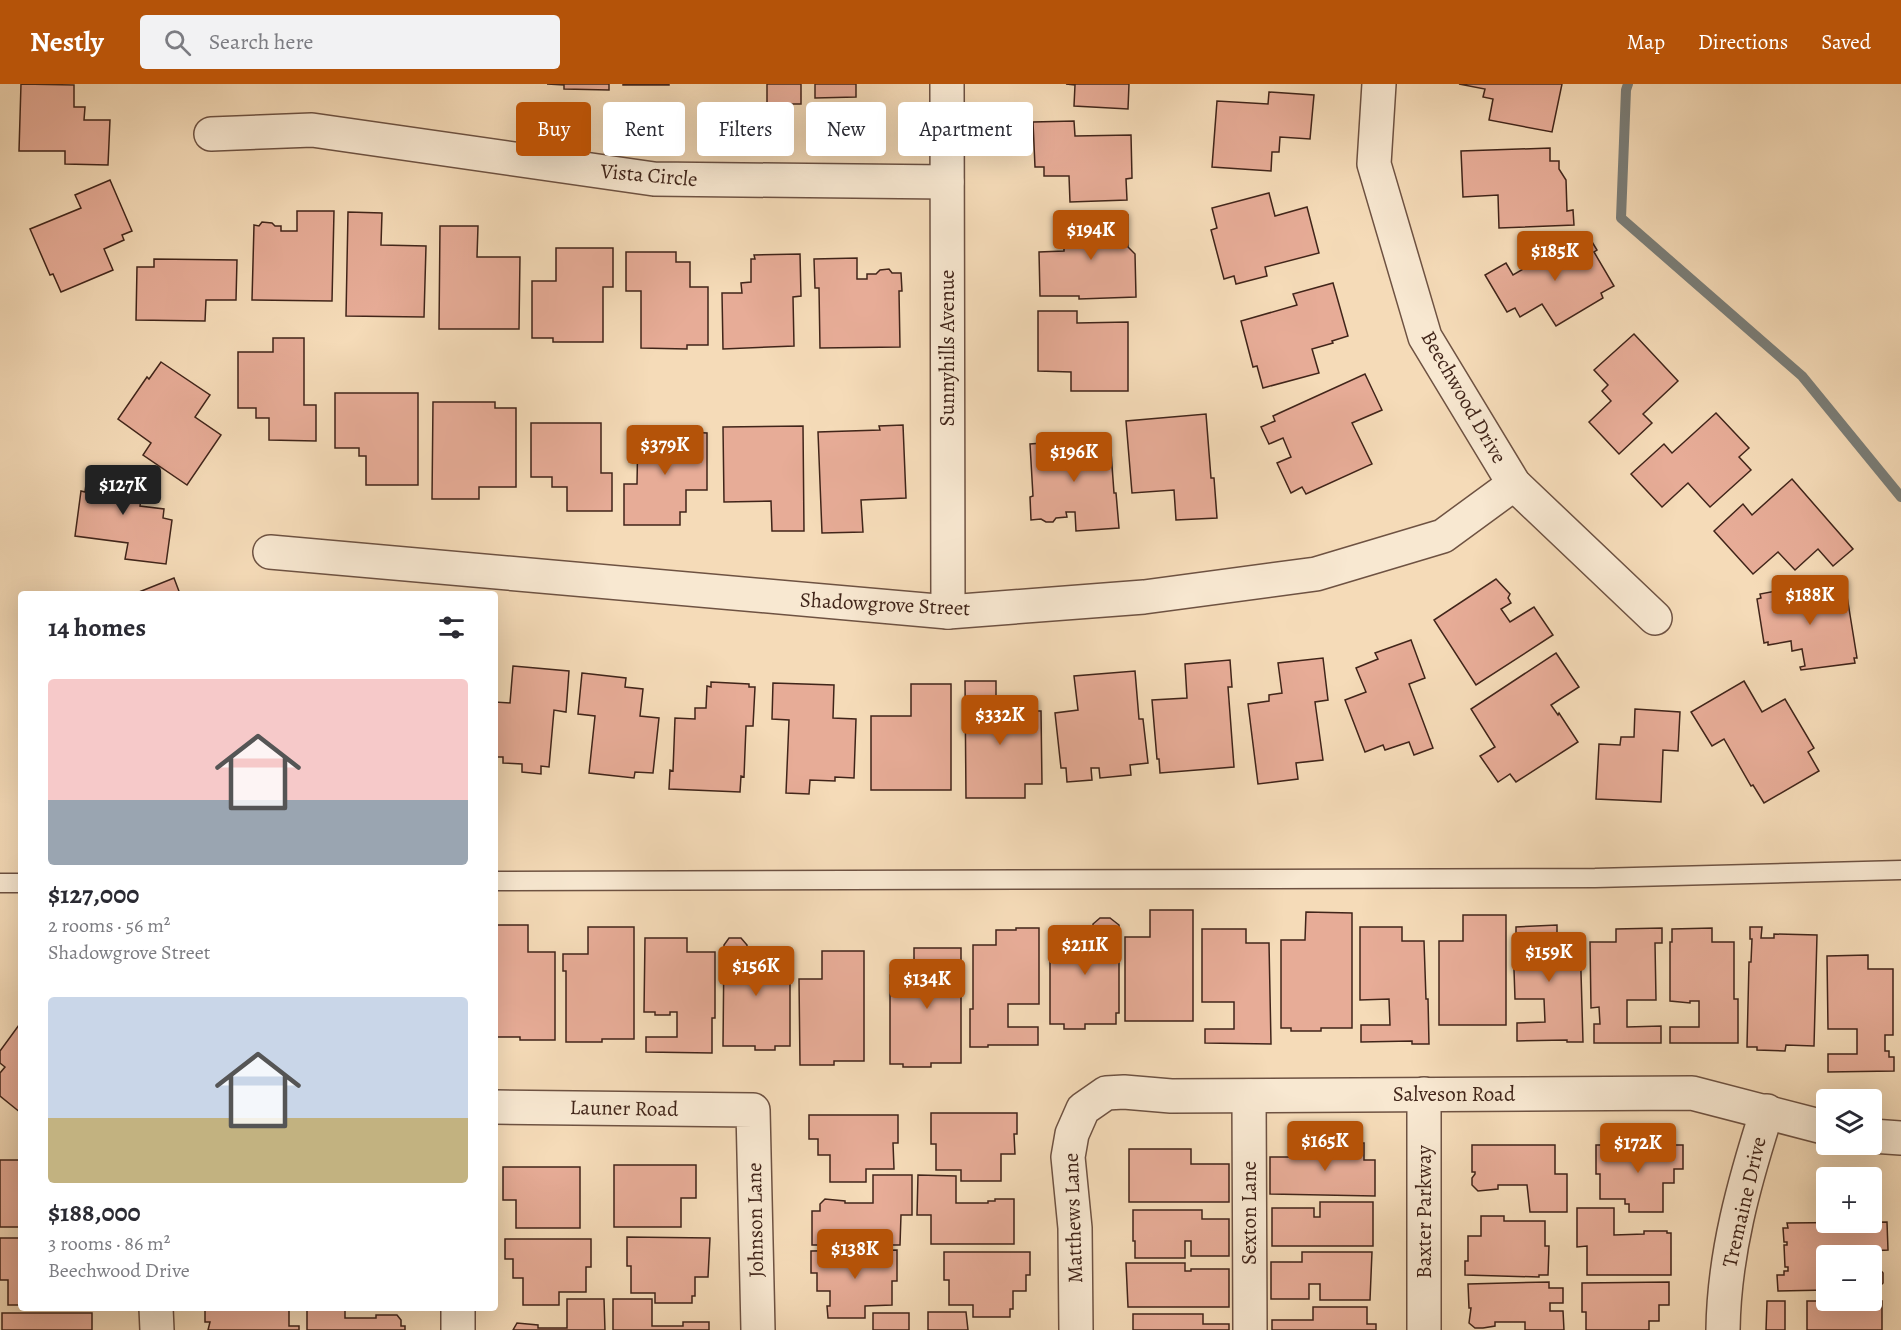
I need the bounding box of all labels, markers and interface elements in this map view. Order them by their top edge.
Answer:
search box [140,15,560,69]
text: Nestly [30,23,104,61]
icon: search [161,26,194,59]
text: Search here [209,27,313,57]
text: Map [1627,28,1665,56]
text: Directions [1698,28,1788,56]
text: Saved [1821,28,1871,56]
chip: Buy [516,102,591,156]
chip: Rent [603,102,685,156]
chip: Filters [697,102,794,156]
chip: New [806,102,886,156]
chip: Apartment [898,102,1033,156]
street label: Vista Circle [598,157,699,193]
pin: $194K [1049,210,1133,261]
text: $194K [1067,216,1115,243]
pin: $185K [1513,231,1597,282]
text: $185K [1531,237,1579,264]
street label: Sunnyhills Avenue [933,270,961,427]
street label: Beechwood Drive [1415,326,1513,468]
pin: $379K [623,425,707,476]
text: $379K [641,431,689,458]
pin: $196K [1032,432,1116,483]
text: $196K [1050,438,1098,465]
pin: $127K [81,465,165,516]
text: $127K [99,471,147,498]
pin: $188K [1768,575,1852,626]
text: $188K [1786,581,1834,608]
street label: Shadowgrove Street [799,586,971,622]
text: 14 homes [48,610,146,645]
icon: filters [435,611,468,644]
pin: $332K [958,695,1042,746]
text: $332K [975,701,1025,728]
icon: home [204,718,312,826]
text: $127,000 [48,877,139,912]
text: 2 rooms · 56 m² [48,912,170,939]
pin: $211K [1043,925,1127,976]
text: $211K [1062,931,1108,958]
pin: $159K [1507,932,1591,983]
text: $159K [1525,938,1573,965]
text: Shadowgrove Street [48,939,210,966]
pin: $156K [714,946,798,997]
text: $156K [732,952,780,979]
pin: $134K [885,959,969,1010]
text: $134K [903,965,951,992]
icon: home [204,1036,312,1144]
street label: Salveson Road [1393,1080,1516,1108]
map controls [1816,1089,1882,1311]
button: layers [1816,1089,1882,1155]
street label: Launer Road [569,1093,679,1123]
pin: $165K [1283,1121,1367,1172]
pin: $172K [1596,1123,1680,1174]
text: $165K [1301,1127,1349,1154]
text: $172K [1614,1129,1662,1156]
street label: Tremaine Drive [1715,1134,1773,1270]
street label: Baxter Parkway [1410,1145,1438,1279]
street label: Matthews Lane [1057,1152,1089,1284]
street label: Sexton Lane [1235,1161,1263,1265]
street label: Johnson Lane [740,1162,770,1278]
button: + [1816,1167,1882,1233]
text: $188,000 [48,1195,141,1230]
pin: $138K [813,1229,897,1280]
text: 3 rooms · 86 m² [48,1230,170,1257]
text: $138K [831,1235,879,1262]
button: − [1816,1245,1882,1311]
text: Beechwood Drive [48,1257,190,1284]

